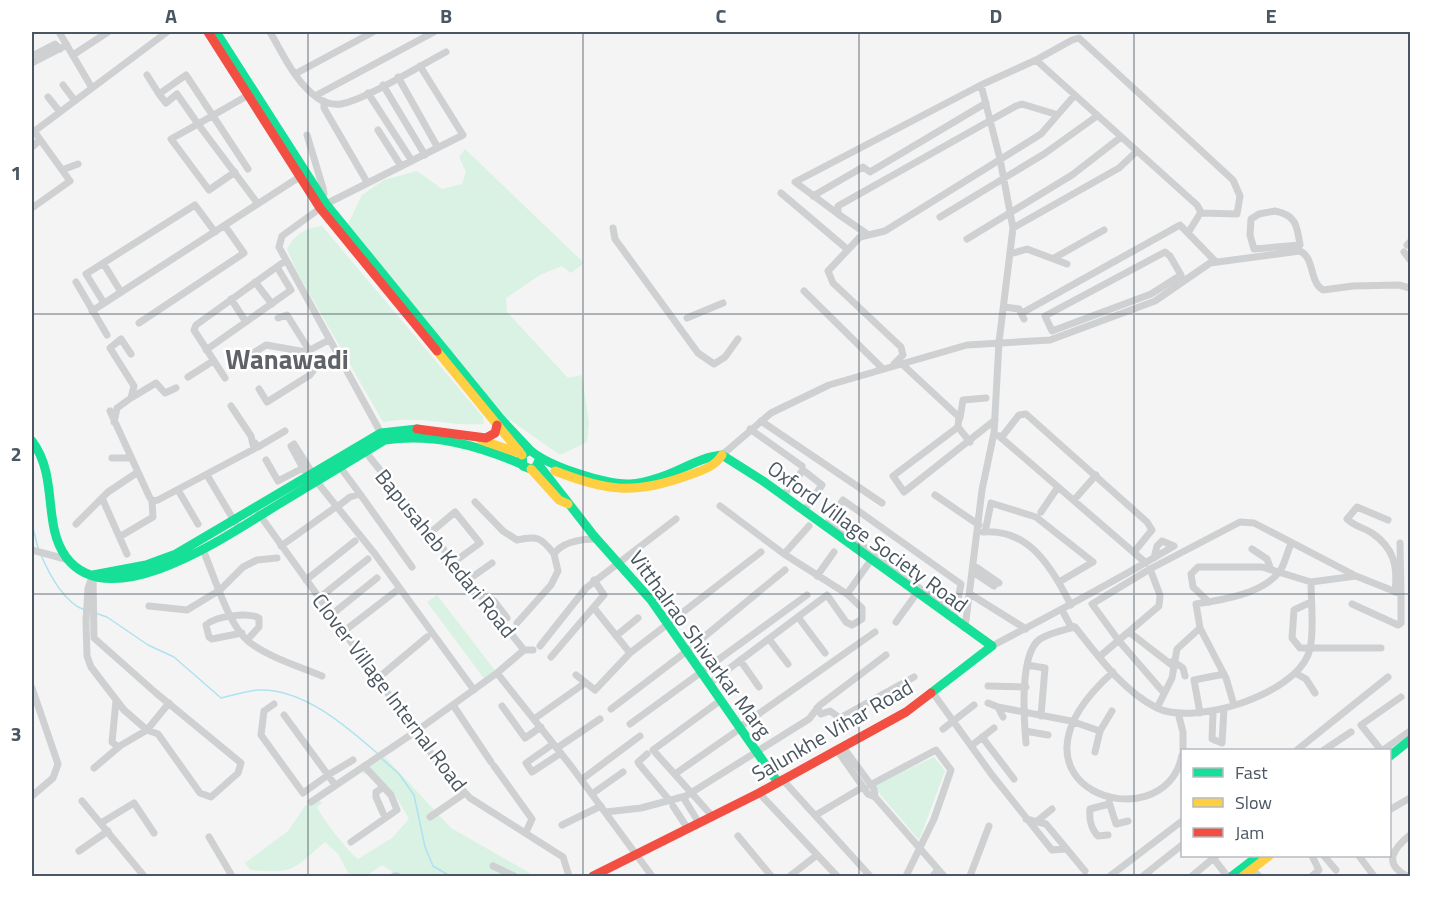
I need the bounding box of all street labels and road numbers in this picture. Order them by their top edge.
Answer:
street label: Oxford Village Society Road [761,452,975,620]
street label: Bapusaheb Kedari Road [368,462,524,644]
street label: Vitthalrao Shivarkar Marg [622,544,780,745]
street label: Clover Village Internal Road [305,586,475,798]
street label: Salunkhe Vihar Road [745,671,919,789]

